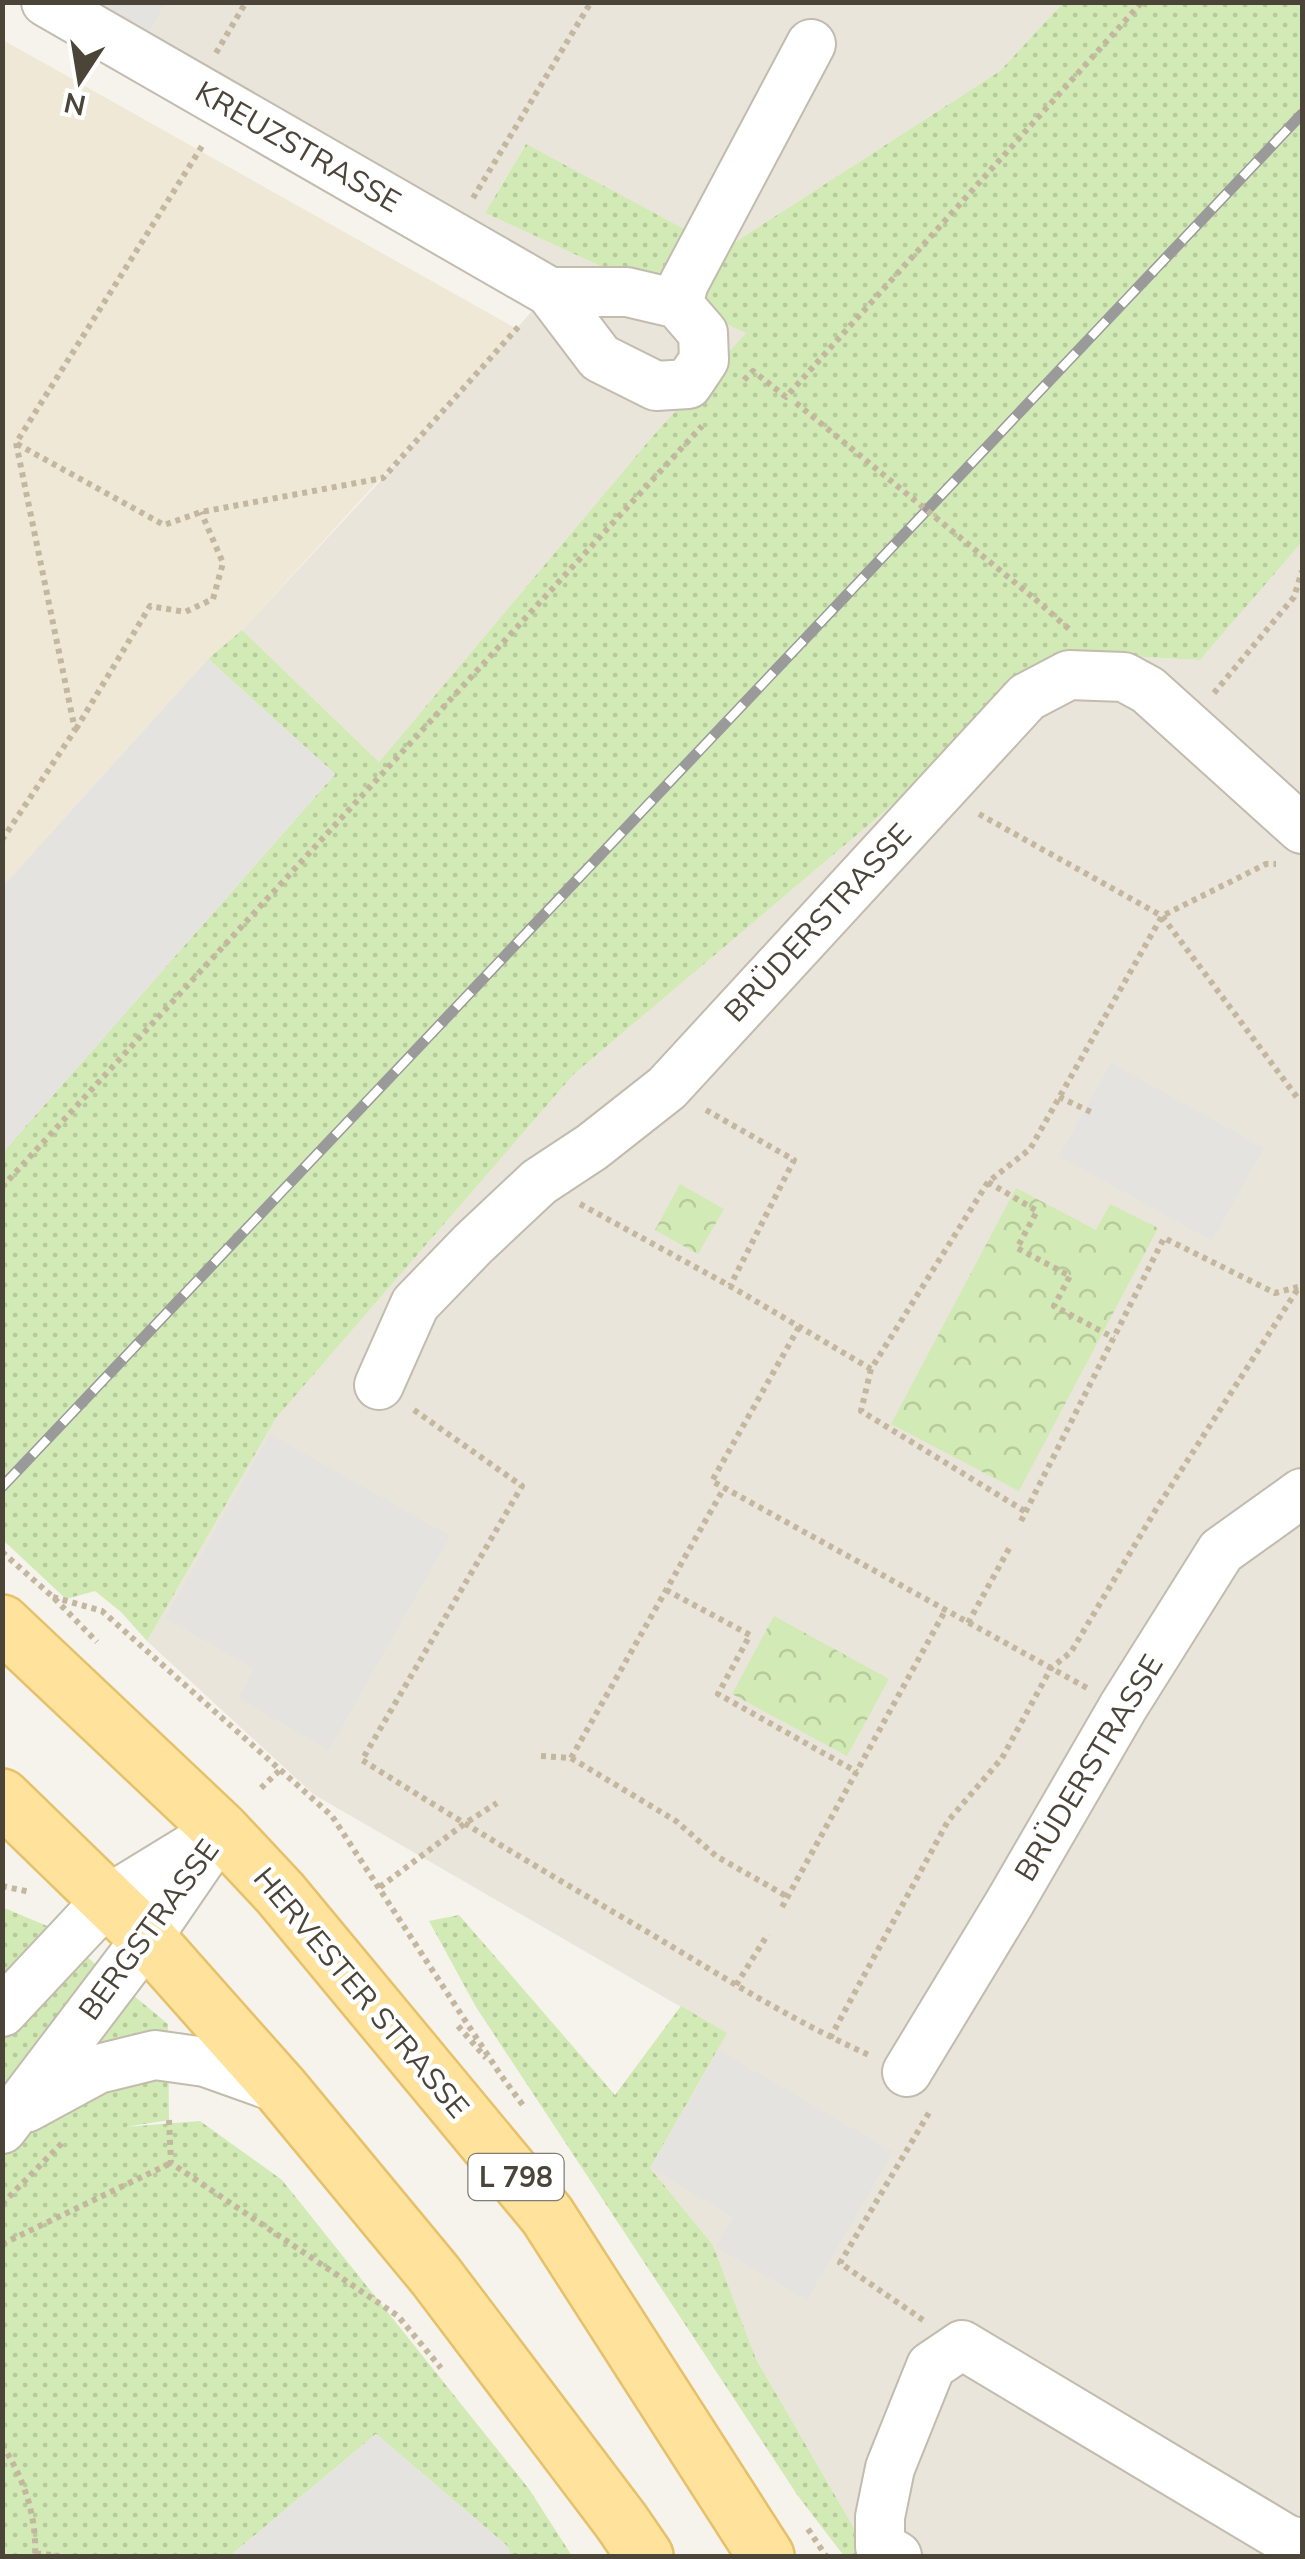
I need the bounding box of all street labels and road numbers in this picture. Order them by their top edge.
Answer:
street label: KREUZSTRASSE [189,72,408,220]
street label: BRÜDERSTRASSE [716,815,919,1029]
street label: BRÜDERSTRASSE [1006,1647,1171,1888]
street label: BERGSTRASSE [70,1832,227,2027]
street label: HERVESTER STRASSE [246,1859,478,2125]
road number: L 798 [468,2154,564,2200]

